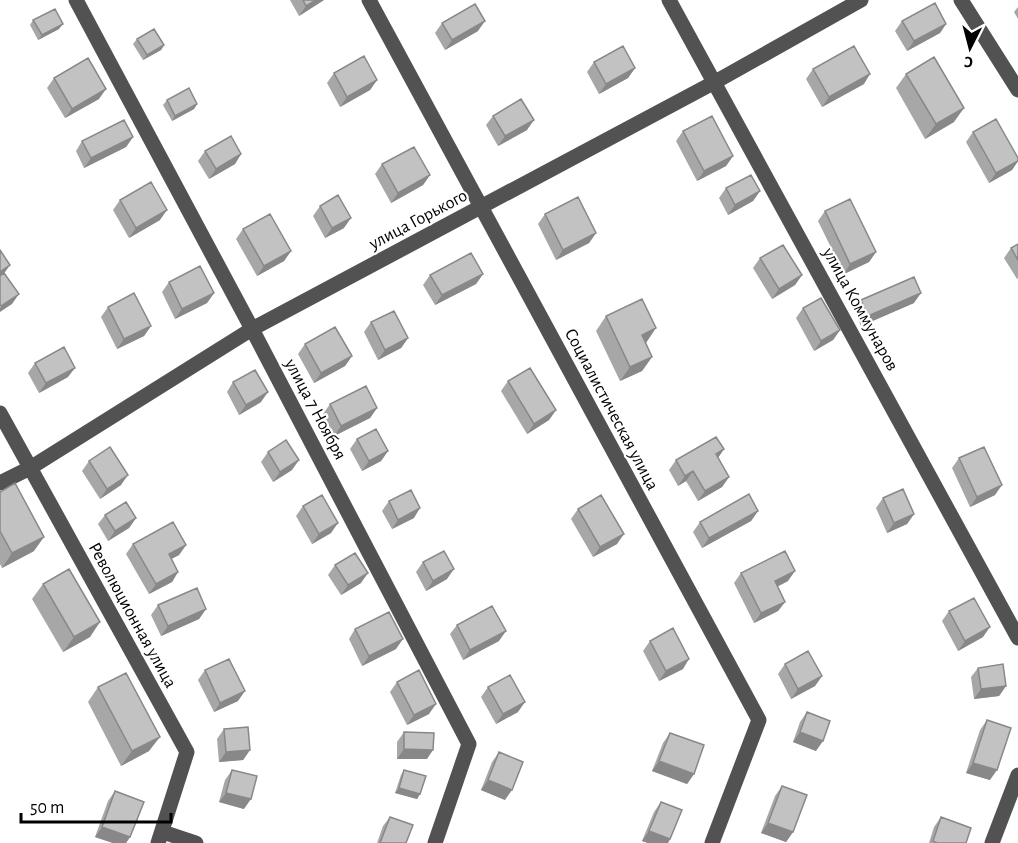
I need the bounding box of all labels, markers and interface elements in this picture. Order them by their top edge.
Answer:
north arrow [940,18,1000,78]
text: С [963,53,974,70]
street label: улица Горького [366,187,470,254]
street label: улица Коммунаров [818,244,901,374]
street label: Социалистическая улица [561,326,661,493]
street label: улица 7 Ноября [281,355,350,463]
street label: Революционная улица [85,540,180,691]
scale bar [21,786,171,824]
text: 50 m [30,799,64,817]

